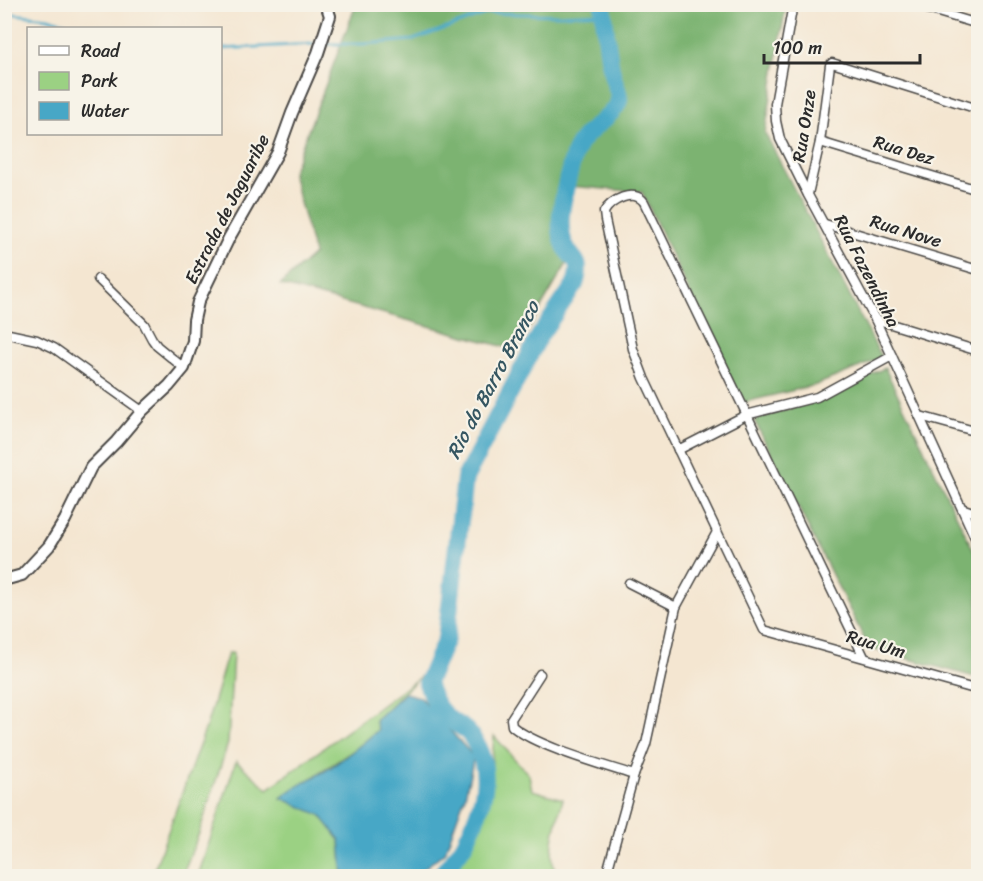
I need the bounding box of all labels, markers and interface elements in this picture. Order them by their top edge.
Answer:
legend [27,27,222,135]
scale bar [764,27,920,65]
text: 100 m [773,32,822,64]
text: Road [81,35,121,67]
text: Park [81,65,118,97]
street label: Rua Onze [782,87,826,164]
text: Water [81,95,130,127]
street label: Rua Dez [870,126,939,175]
street label: Estrada de Jaguaribe [175,128,279,290]
street label: Rua Nove [866,205,946,257]
street label: Rua Fazendinha [825,209,909,333]
water label: Rio do Barro Branco [436,293,550,466]
street label: Rua Um [843,620,909,668]

